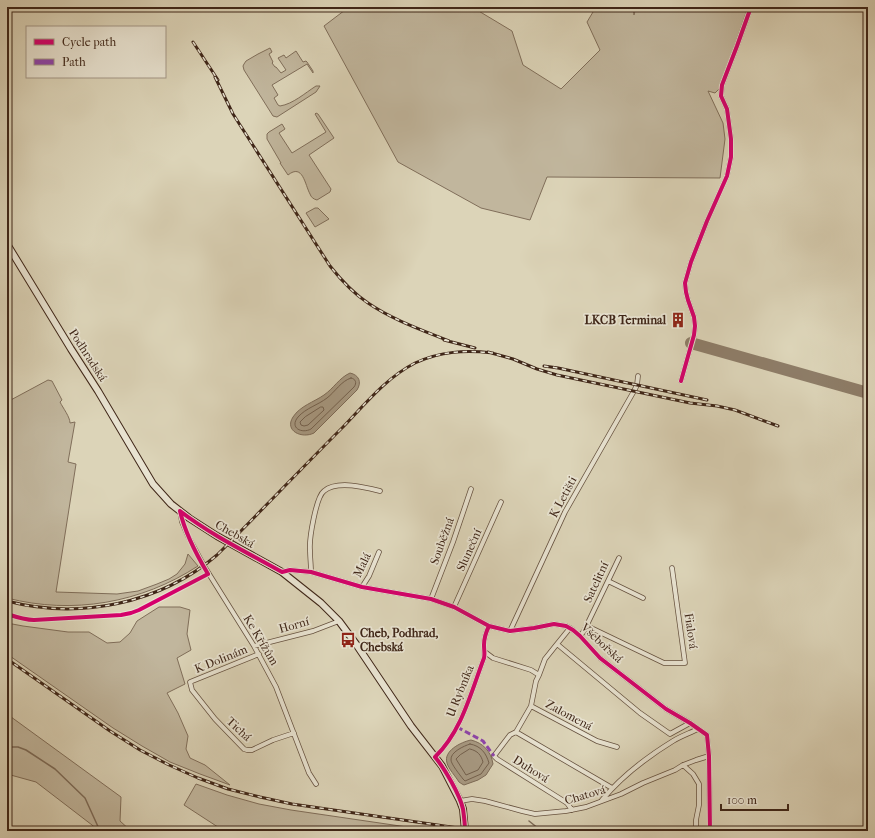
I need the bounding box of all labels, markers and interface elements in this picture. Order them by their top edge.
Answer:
legend [26,26,166,78]
text: Cycle path [62,35,117,49]
text: Path [62,55,86,69]
building icon: LKCB Terminal [669,311,687,329]
place label: LKCB Terminal [585,313,667,327]
street label: Podhradská [66,326,110,384]
street label: K Letišti [546,474,580,520]
street label: Souběžná [427,515,457,566]
street label: Chebská [213,517,258,551]
street label: Sluneční [453,526,485,573]
street label: Malá [350,550,374,579]
street label: Satelitní [580,559,612,605]
street label: Ke Křížům [240,612,282,668]
street label: Fialová [682,612,701,650]
street label: Horní [277,614,311,636]
street label: Všebořská [578,620,626,666]
place label: Cheb, Podhrad, Chebská [360,626,439,654]
bus stop icon: Cheb, Podhrad, Chebská [339,631,357,649]
street label: K Dolinám [193,642,250,676]
street label: U Rybníka [443,662,477,719]
street label: Zalomená [543,697,595,733]
street label: Tichá [224,714,255,744]
street label: Duhová [510,752,552,786]
street label: Chatová [563,782,608,808]
scale bar [721,786,788,812]
text: 100 m [727,793,757,807]

